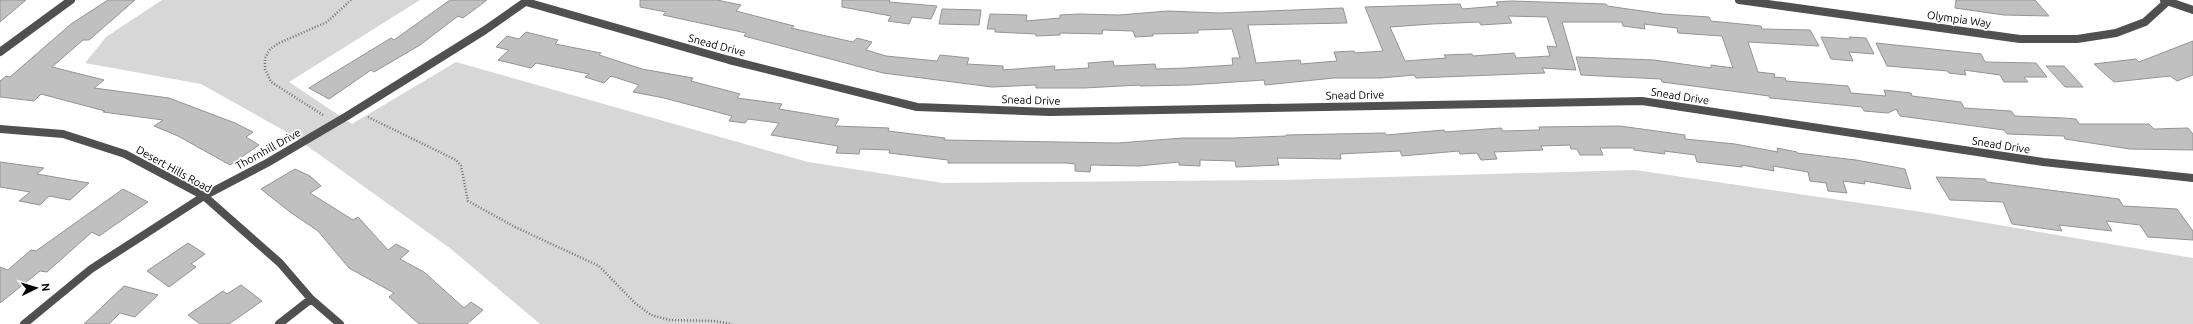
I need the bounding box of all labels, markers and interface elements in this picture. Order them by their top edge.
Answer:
street label: Olympia Way [1926,9,1992,30]
street label: Snead Drive [687,32,747,58]
street label: Snead Drive [1650,85,1710,107]
street label: Snead Drive [1326,88,1384,102]
street label: Snead Drive [1001,93,1061,107]
street label: Thornhill Drive [233,126,303,172]
street label: Snead Drive [1971,134,2031,156]
street label: Desert Hills Road [134,143,214,195]
north arrow [16,268,56,308]
text: N [40,283,52,292]

